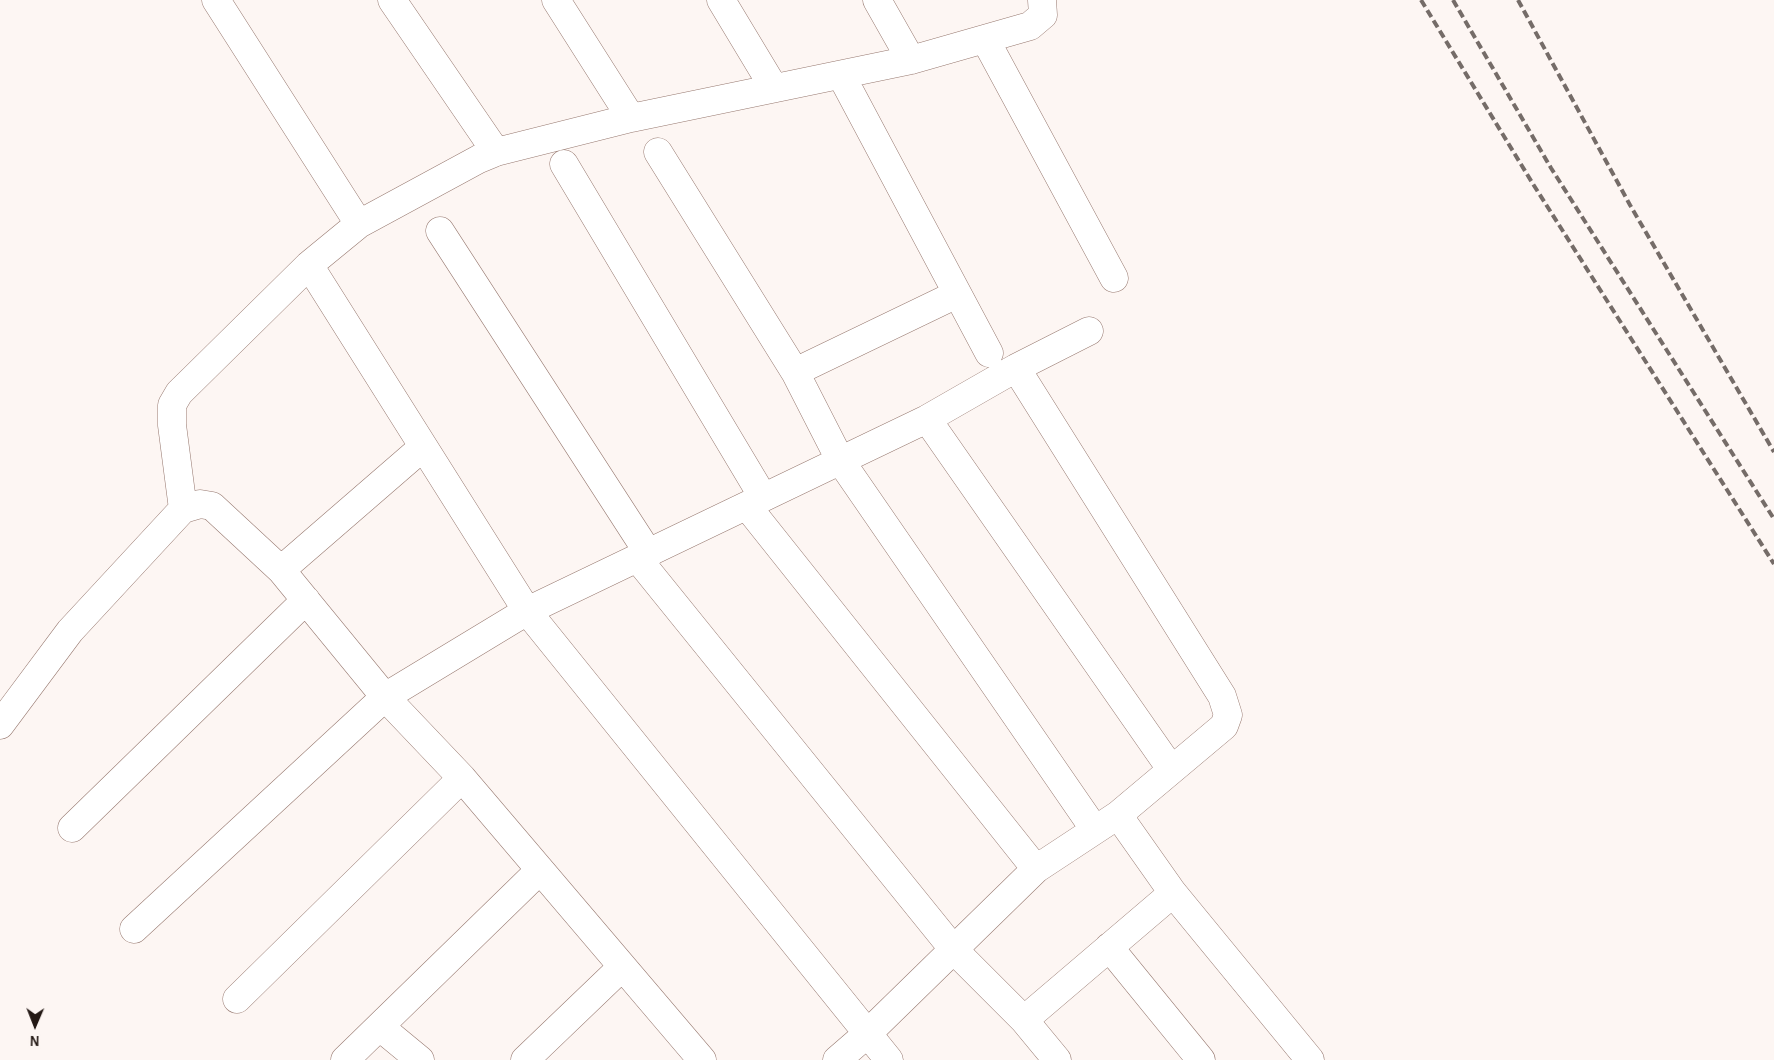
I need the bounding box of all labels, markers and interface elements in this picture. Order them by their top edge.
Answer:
north arrow [10,1000,60,1050]
text: N [30,1033,40,1047]

